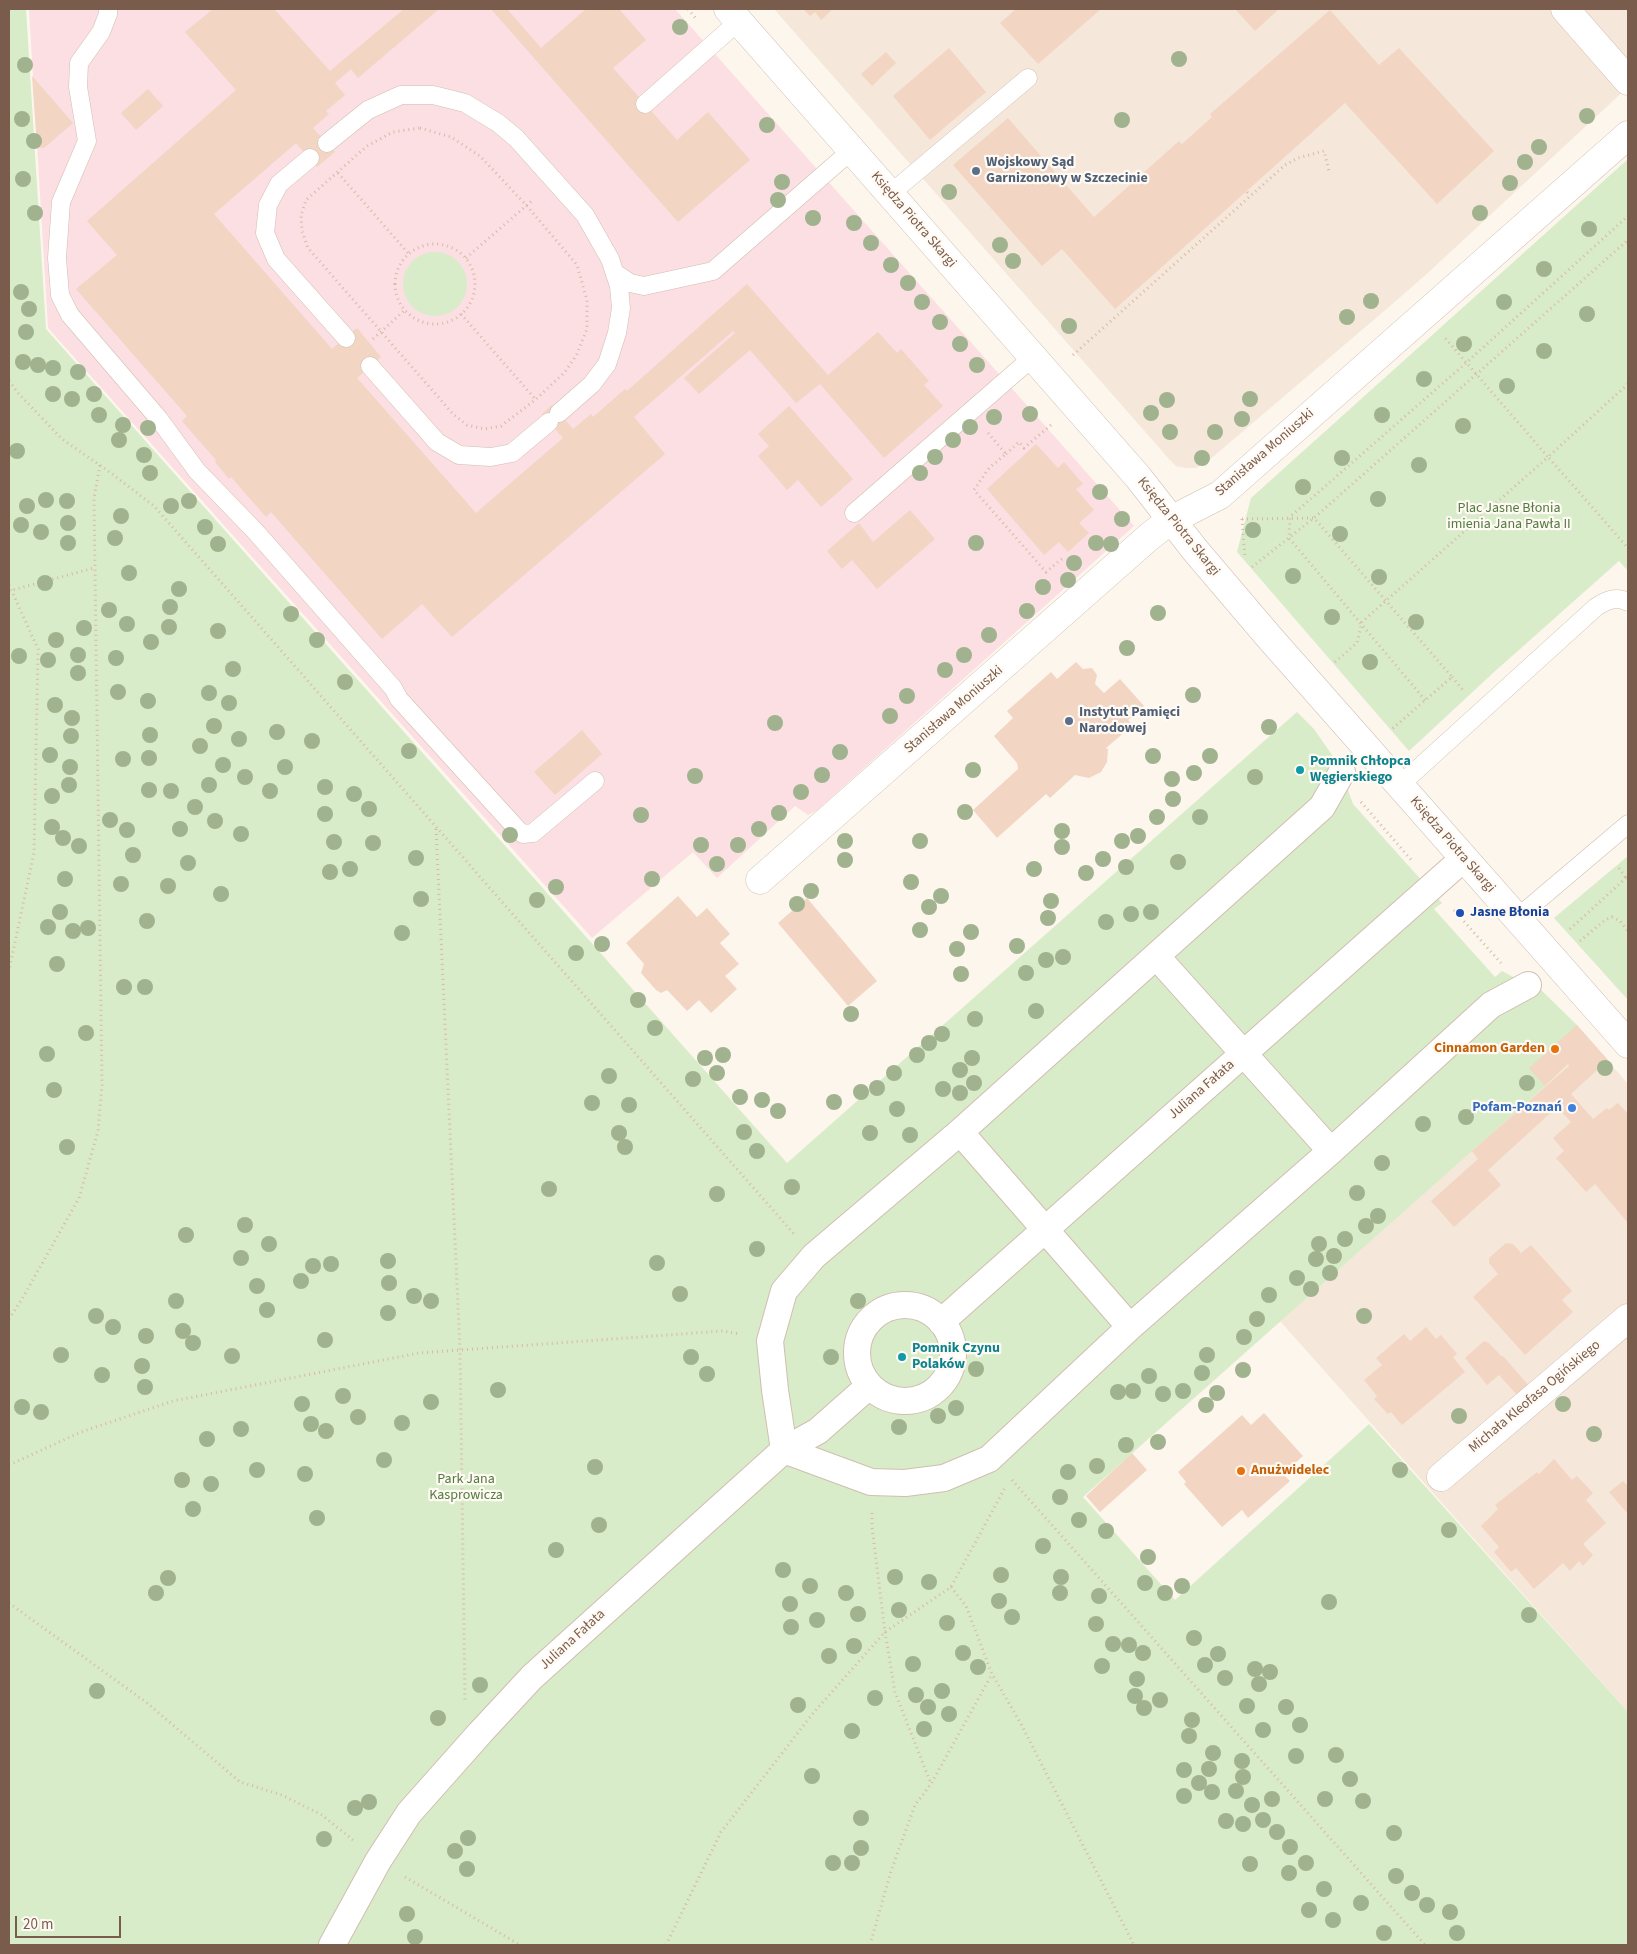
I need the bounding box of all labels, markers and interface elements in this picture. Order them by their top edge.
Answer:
place label: Wojskowy Sąd Garnizonowy w Szczecinie [986,155,1148,188]
marker: Wojskowy Sąd Garnizonowy w Szczecinie [970,165,982,177]
street label: Księdza Piotra Skargi [867,168,959,272]
street label: Stanisława Moniuszki [1212,406,1318,500]
street label: Księdza Piotra Skargi [1133,474,1223,580]
park label: Plac Jasne Błonia imienia Jana Pawła II [1447,501,1571,534]
street label: Stanisława Moniuszki [901,663,1007,757]
place label: Instytut Pamięci Narodowej [1079,705,1180,738]
marker: Instytut Pamięci Narodowej [1063,715,1075,727]
place label: Pomnik Chłopca Węgierskiego [1310,754,1411,786]
marker: Pomnik Chłopca Węgierskiego [1294,764,1306,776]
street label: Księdza Piotra Skargi [1406,793,1498,897]
place label: Jasne Błonia [1470,905,1549,921]
marker: Jasne Błonia [1454,907,1466,919]
place label: Cinnamon Garden [1434,1041,1545,1057]
marker: Cinnamon Garden [1549,1043,1561,1055]
street label: Juliana Fałata [1166,1057,1238,1123]
place label: Pofam-Poznań [1472,1100,1562,1116]
marker: Pofam-Poznań [1566,1102,1578,1114]
street label: Michała Kleofasa Ogińskiego [1466,1337,1604,1457]
place label: Pomnik Czynu Polaków [912,1341,1000,1374]
marker: Pomnik Czynu Polaków [896,1351,908,1363]
place label: Anużwidelec [1251,1463,1329,1479]
marker: Anużwidelec [1235,1465,1247,1477]
park label: Park Jana Kasprowicza [429,1472,503,1504]
street label: Juliana Fałata [537,1606,609,1674]
scale bar [18,1906,124,1938]
text: 20 m [23,1914,53,1935]

